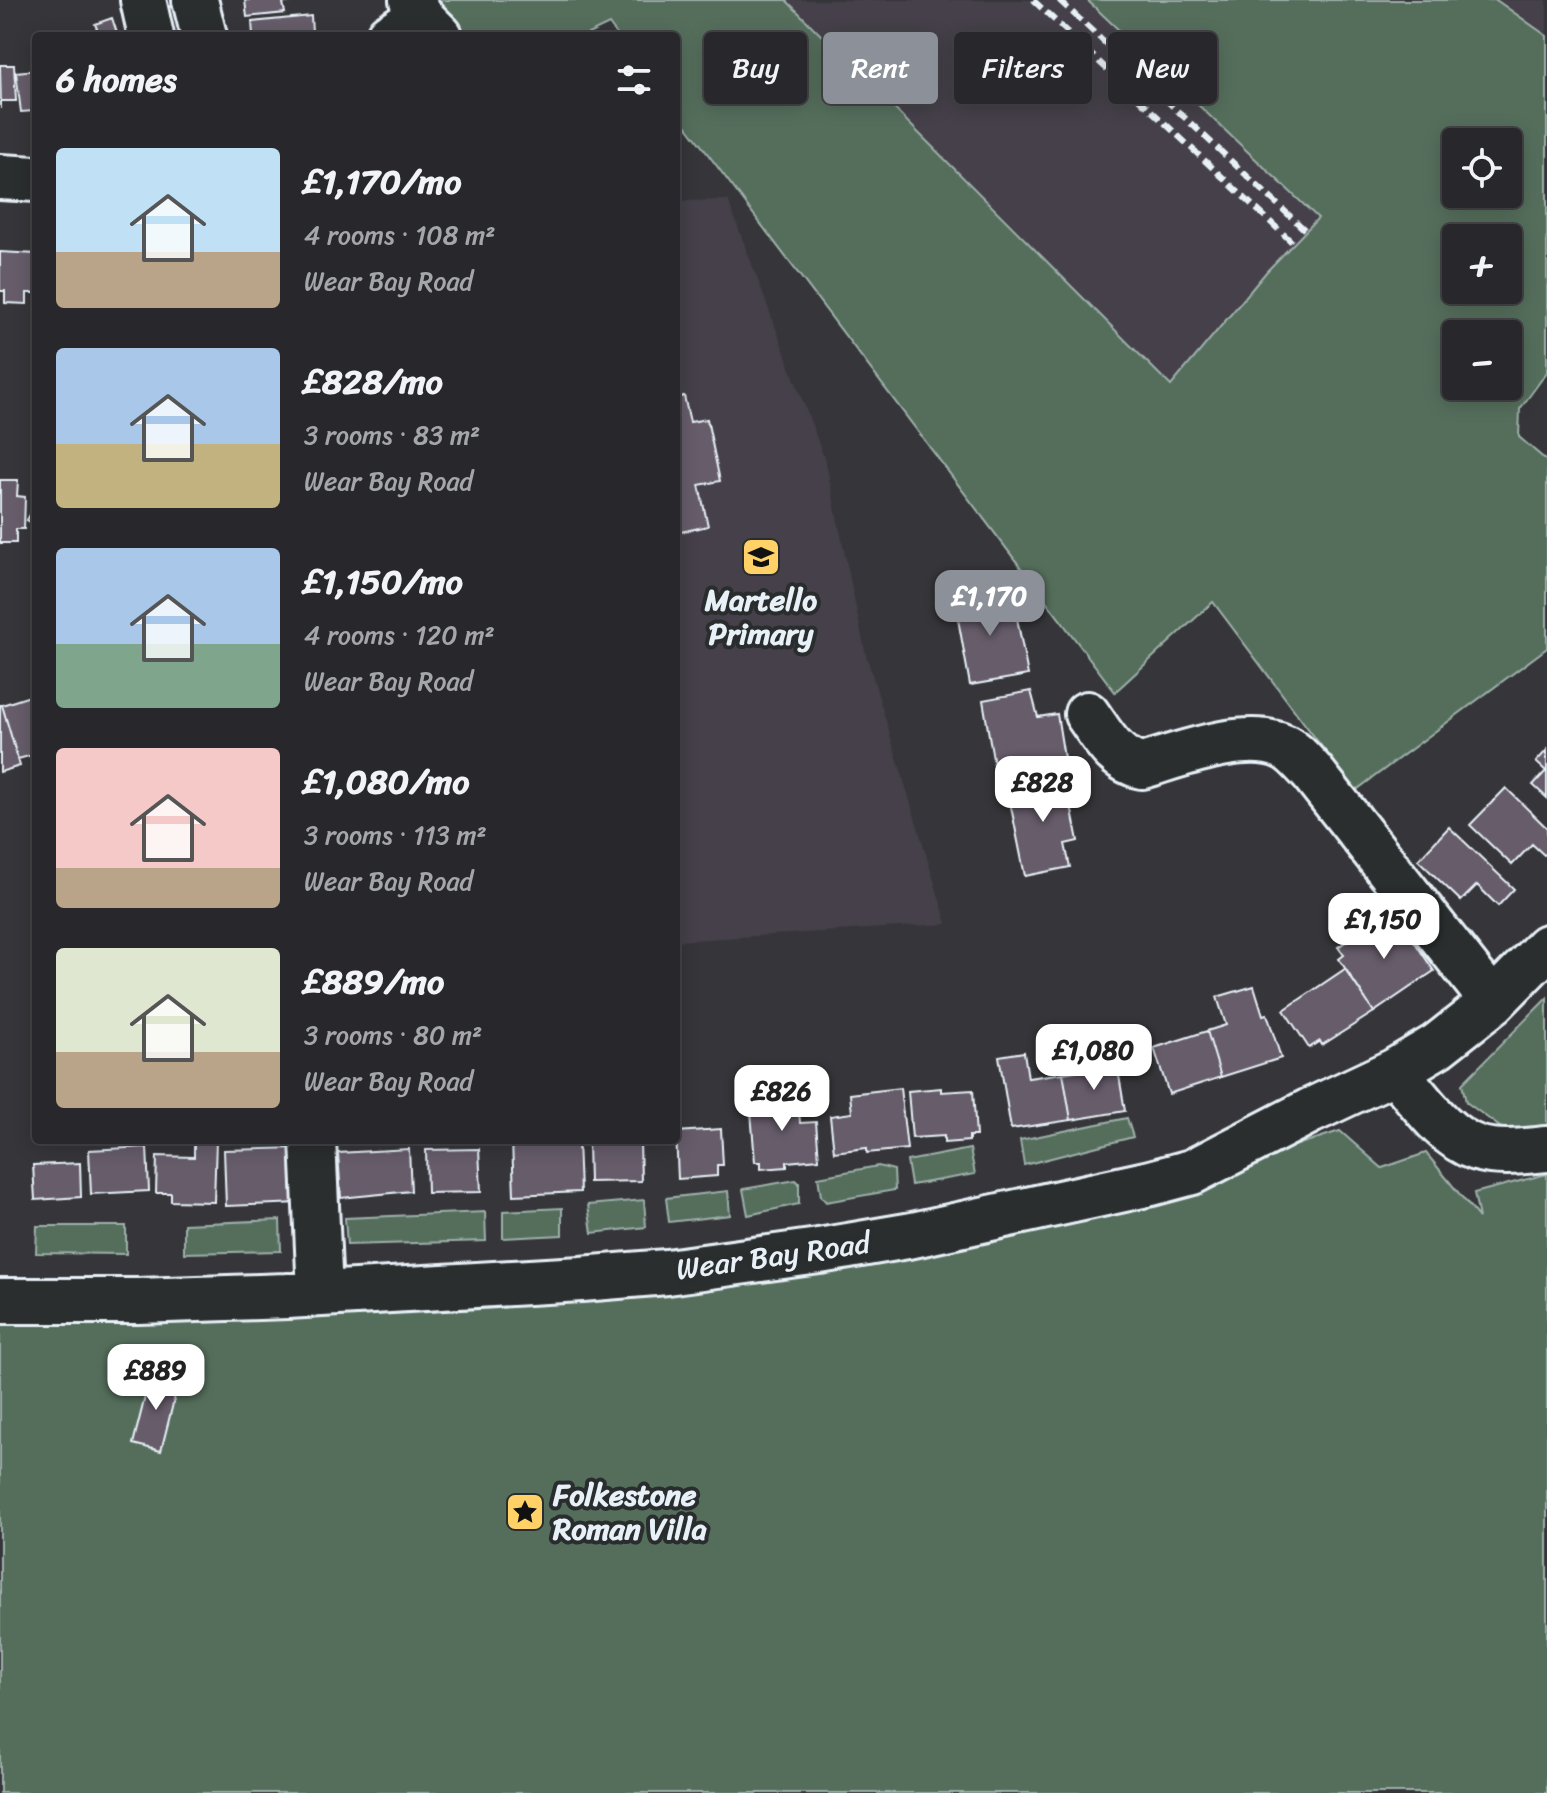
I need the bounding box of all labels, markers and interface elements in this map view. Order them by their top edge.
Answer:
chip: Buy [704,32,807,104]
chip: Rent [823,32,938,104]
chip: Filters [954,32,1092,104]
chip: New [1108,32,1217,104]
text: 6 homes [56,50,177,110]
icon: filters [612,58,656,102]
map controls [1442,128,1522,400]
button: locate [1442,128,1522,208]
text: £1,170/mo [304,152,462,212]
icon: home [120,180,216,276]
text: 4 rooms · 108 m² [304,212,495,258]
button: + [1442,224,1522,304]
text: Wear Bay Road [304,258,473,304]
button: − [1442,320,1522,400]
text: £828/mo [304,352,443,412]
icon: home [120,380,216,476]
text: 3 rooms · 83 m² [304,412,480,458]
text: Wear Bay Road [304,458,473,504]
school or university icon: Martello Primary [740,536,782,578]
text: £1,150/mo [304,552,463,612]
pin: £1,170 [925,570,1055,638]
place label: Martello Primary [704,573,817,661]
text: £1,170 [953,573,1027,619]
icon: home [120,580,216,676]
text: 4 rooms · 120 m² [304,612,495,658]
text: Wear Bay Road [304,658,473,704]
text: £1,080/mo [304,752,469,812]
pin: £828 [996,756,1090,824]
text: £828 [1013,759,1073,805]
icon: home [120,780,216,876]
text: 3 rooms · 113 m² [304,812,487,858]
text: Wear Bay Road [304,858,473,904]
pin: £1,150 [1319,893,1449,961]
text: £1,150 [1346,896,1422,942]
text: £889/mo [304,952,444,1012]
icon: home [120,980,216,1076]
text: 3 rooms · 80 m² [304,1012,482,1058]
pin: £1,080 [1029,1024,1159,1092]
text: £1,080 [1054,1027,1134,1073]
text: Wear Bay Road [304,1058,473,1104]
pin: £826 [735,1065,829,1133]
text: £826 [752,1068,812,1114]
street label: Wear Bay Road [673,1215,876,1296]
pin: £889 [109,1344,203,1412]
text: £889 [125,1347,187,1393]
place label: Folkestone Roman Villa [552,1468,707,1556]
place icon: Folkestone Roman Villa [504,1491,546,1533]

